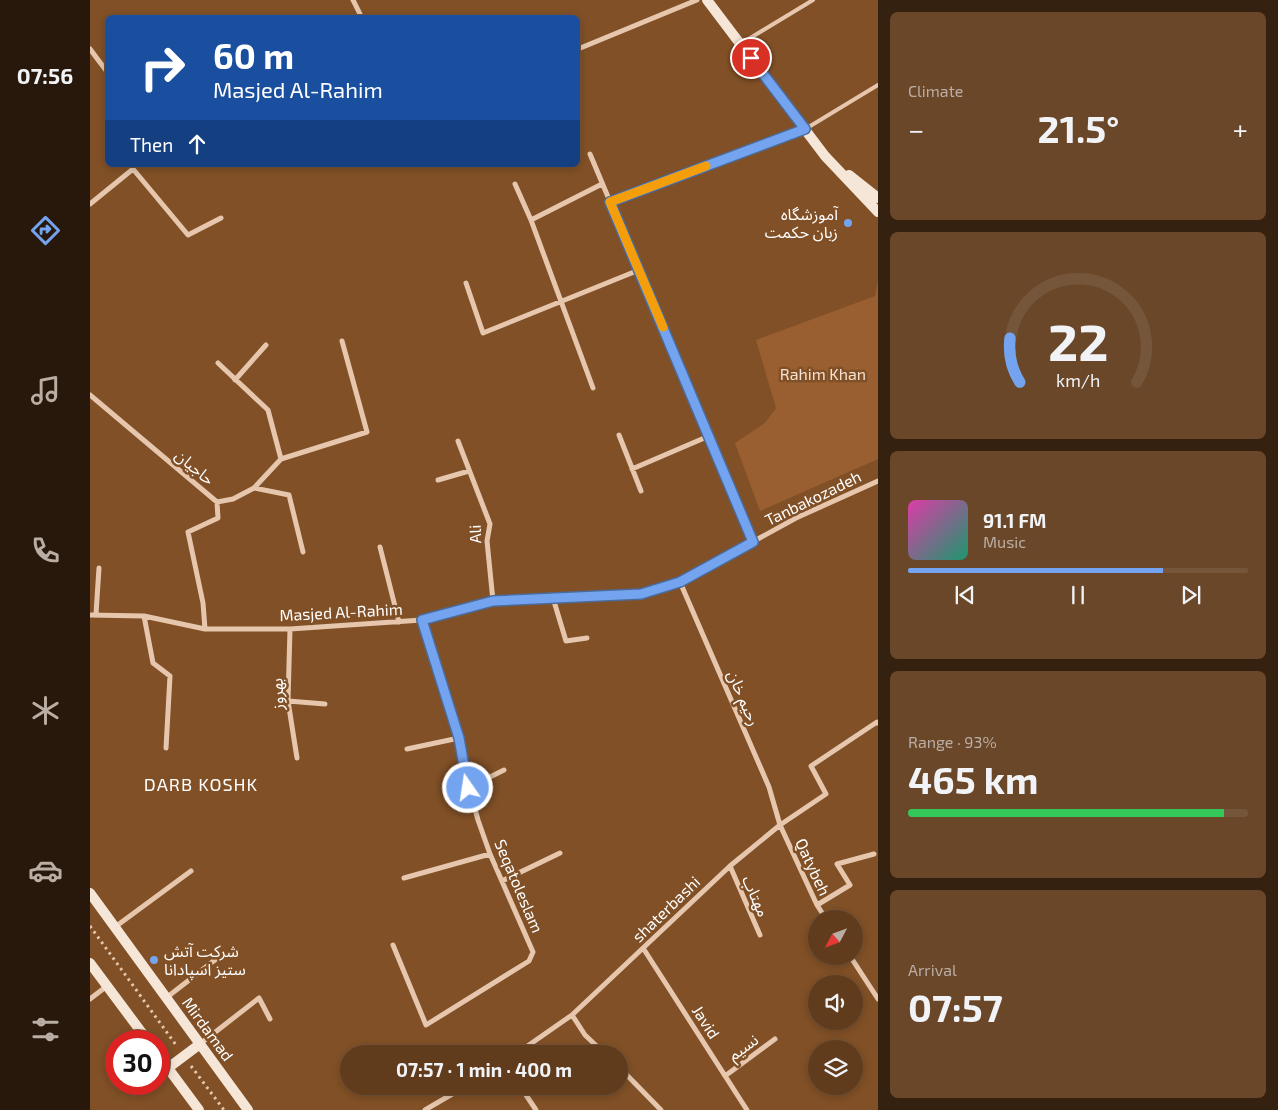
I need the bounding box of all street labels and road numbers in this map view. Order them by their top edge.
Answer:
street label: حاجیان [171,445,219,489]
street label: Tanbakozadeh [762,466,864,529]
street label: Ali [465,524,484,544]
street label: Masjed Al-Rahim [279,599,403,625]
street label: رحیم خان [721,667,765,730]
street label: بهروز [266,678,288,711]
street label: Qatybeh [791,835,835,899]
street label: Seqatoleslam [491,836,548,935]
street label: shaterbashi [628,872,703,946]
street label: مهتاب [738,872,774,920]
street label: Mirdamad [179,993,238,1064]
street label: Javid [689,1002,724,1042]
street label: نسیم [724,1029,764,1067]

